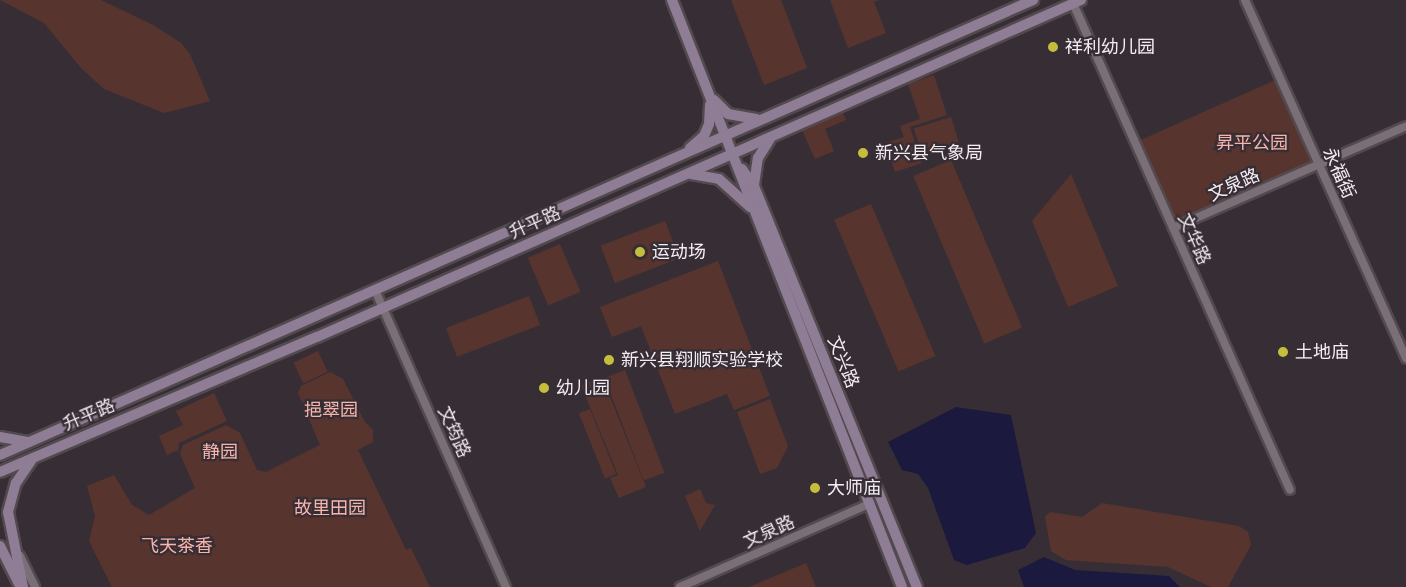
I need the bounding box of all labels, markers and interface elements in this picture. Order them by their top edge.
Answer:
place label: 祥利幼儿园 [1065,36,1155,58]
marker: 祥利幼儿园 [1046,40,1060,54]
park label: 昇平公园 [1216,132,1288,154]
place label: 新兴县气象局 [875,142,983,164]
street label: 永福街 [1318,144,1360,202]
marker: 新兴县气象局 [856,146,870,160]
street label: 文泉路 [1205,164,1263,206]
street label: 升平路 [506,202,564,244]
street label: 文华路 [1173,210,1215,268]
place label: 运动场 [652,241,706,263]
marker: 运动场 [633,245,647,259]
street label: 文兴路 [823,333,863,391]
place label: 土地庙 [1295,341,1349,363]
marker: 土地庙 [1276,345,1290,359]
place label: 新兴县翔顺实验学校 [621,349,783,371]
marker: 新兴县翔顺实验学校 [602,353,616,367]
place label: 幼儿园 [556,377,610,399]
marker: 幼儿园 [537,381,551,395]
street label: 升平路 [60,395,118,435]
park label: 挹翠园 [304,399,358,421]
street label: 文筠路 [433,403,475,461]
park label: 静园 [202,441,238,463]
place label: 大师庙 [827,477,881,499]
marker: 大师庙 [808,481,822,495]
park label: 故里田园 [294,497,366,519]
street label: 文泉路 [740,511,798,553]
park label: 飞天茶香 [141,535,213,557]

